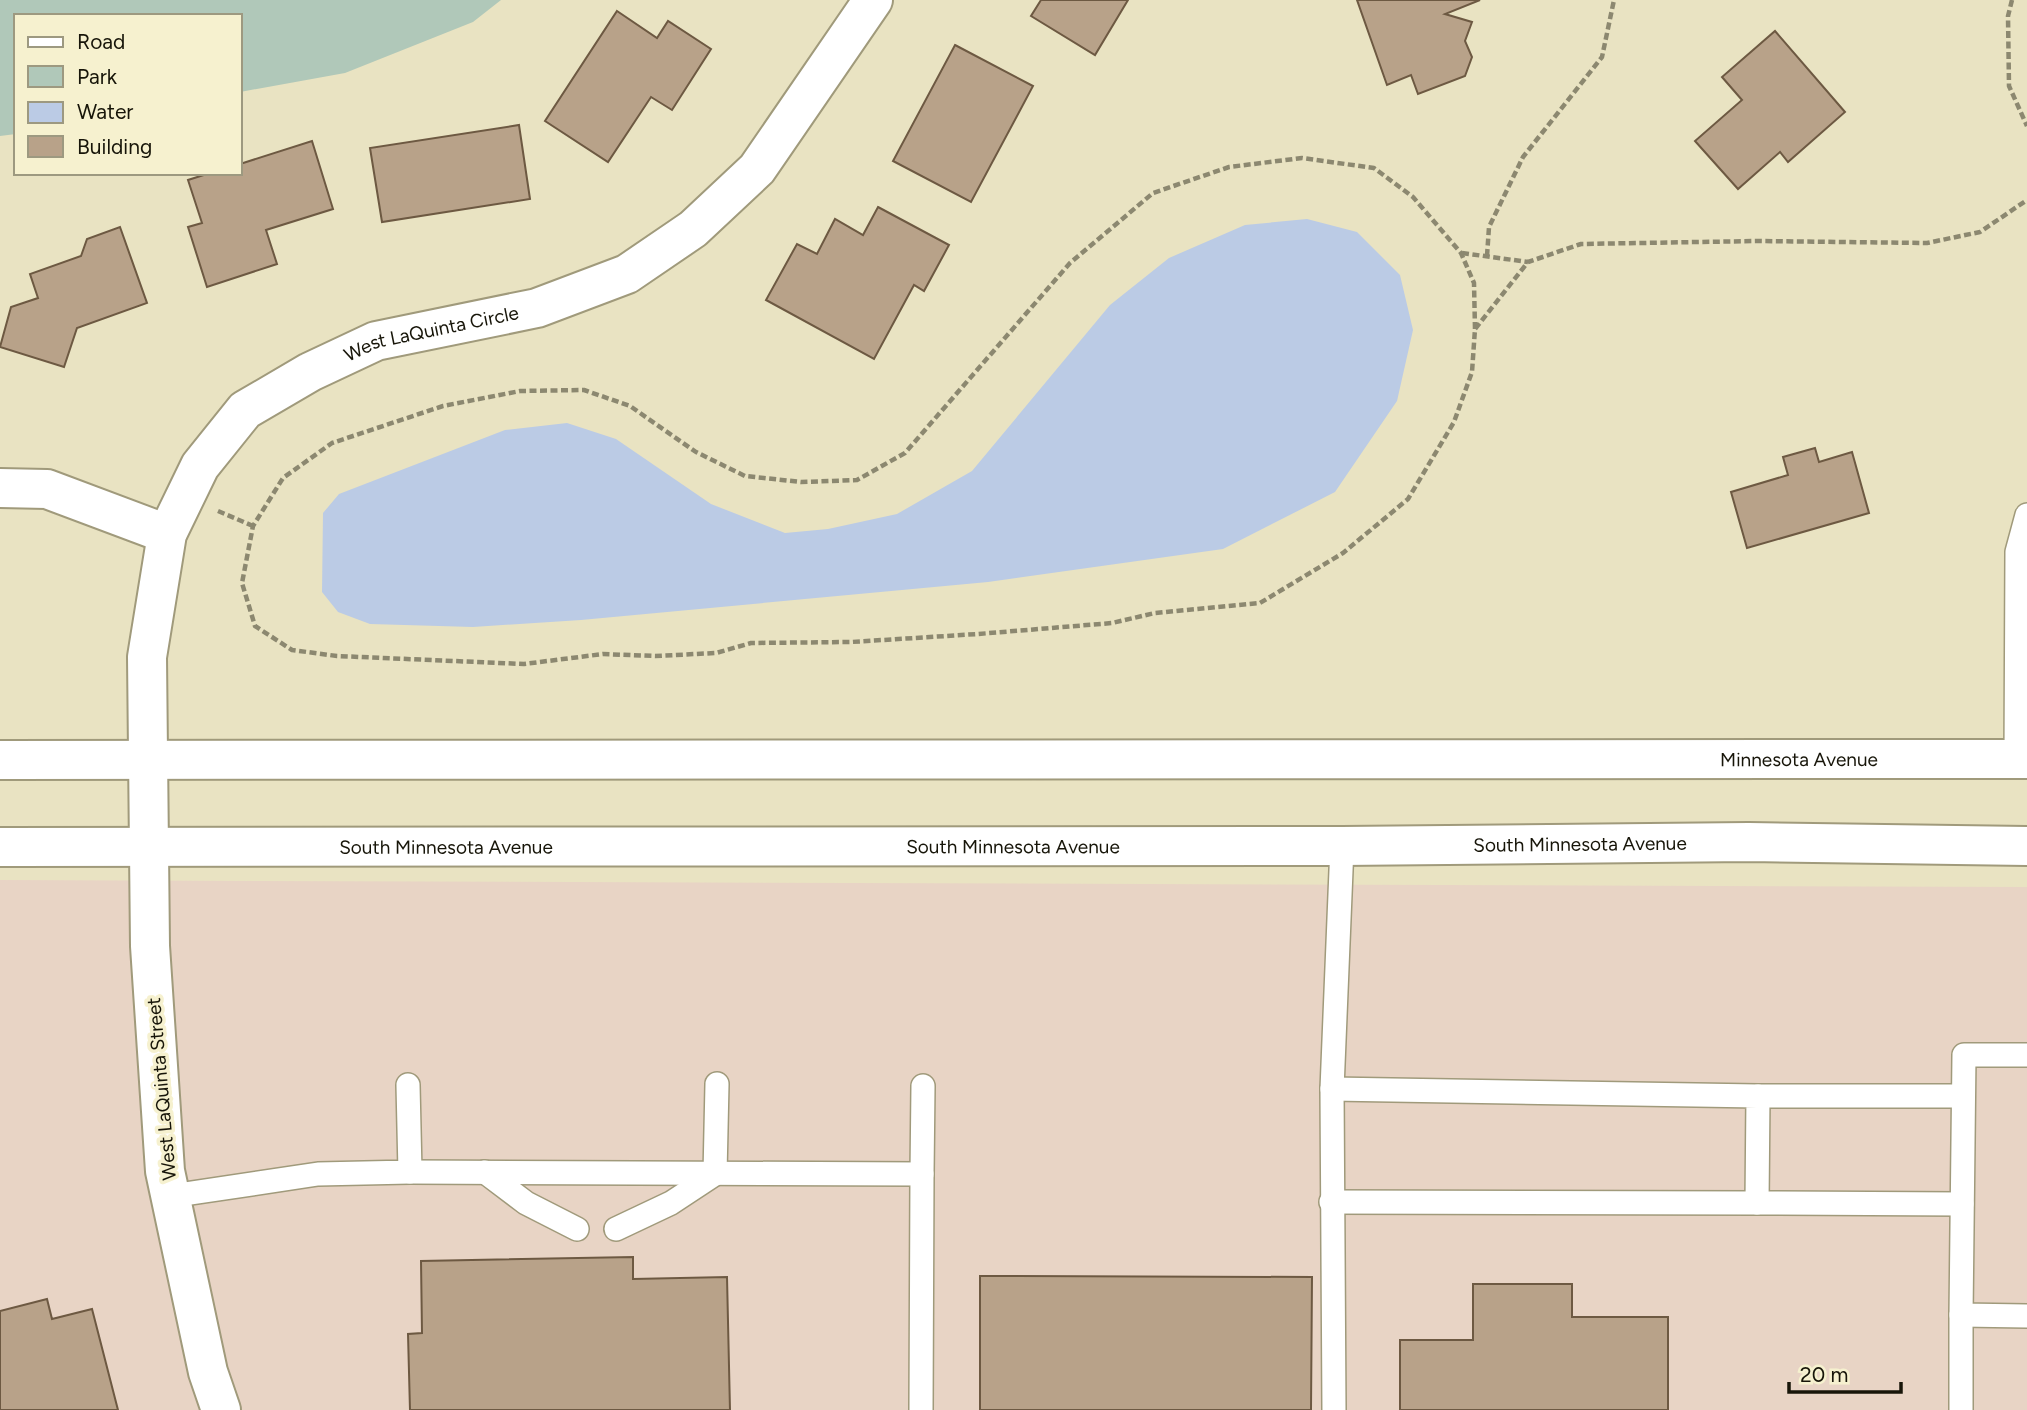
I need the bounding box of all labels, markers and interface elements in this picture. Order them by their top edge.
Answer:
legend [14,14,242,175]
text: Road [77,29,125,54]
text: Park [77,64,118,89]
text: Water [77,99,133,124]
text: Building [77,134,152,159]
street label: West LaQuinta Circle [340,301,521,366]
street label: Minnesota Avenue [1720,748,1878,771]
street label: South Minnesota Avenue [1473,832,1687,857]
street label: South Minnesota Avenue [906,835,1120,858]
street label: South Minnesota Avenue [339,836,553,859]
street label: West LaQuinta Street [142,997,181,1181]
scale bar [1789,1350,1901,1394]
text: 20 m [1800,1362,1848,1387]

